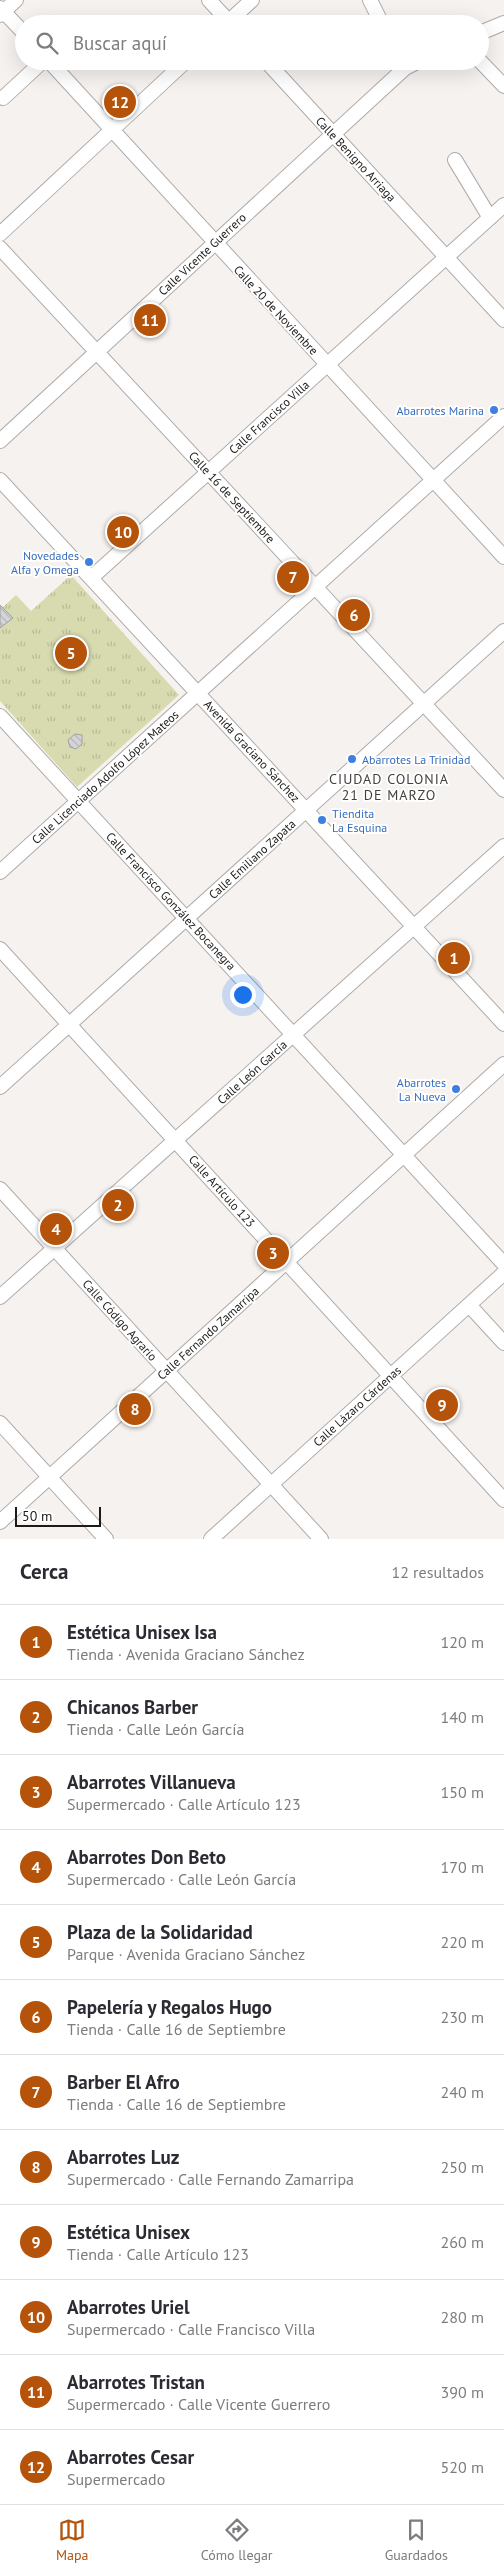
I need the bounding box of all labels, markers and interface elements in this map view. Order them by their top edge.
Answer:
search box [15,15,489,70]
icon: search [33,29,61,57]
text: Buscar aquí [73,31,167,55]
pin: 12 [104,83,136,121]
street label: Calle Benigno Arriaga [313,113,399,205]
street label: Calle Vicente Guerrero [155,210,249,298]
street label: Calle 20 de Noviembre [231,262,321,358]
pin: 11 [134,301,166,339]
street label: Calle Francisco Villa [226,377,312,457]
place label: Abarrotes Marina [396,403,484,418]
marker: Abarrotes Marina [488,404,500,416]
street label: Calle 16 de Septiembre [186,448,278,546]
pin: 10 [107,513,139,551]
place label: Novedades Alfa y Omega [11,548,79,577]
marker: Novedades Alfa y Omega [83,556,95,568]
pin: 7 [277,558,309,596]
pin: 6 [338,596,370,634]
pin: 5 [55,634,87,672]
street label: Avenida Graciano Sánchez [201,697,303,805]
street label: Calle Licenciado Adolfo López Mateos [28,707,182,847]
place label: Abarrotes La Trinidad [362,752,470,767]
marker: Abarrotes La Trinidad [346,753,358,765]
district label: CIUDAD COLONIA 21 DE MARZO [329,770,449,804]
place label: Tiendita La Esquina [332,806,387,835]
marker: Tiendita La Esquina [316,814,328,826]
street label: Calle Emiliano Zapata [206,816,299,902]
street label: Calle Francisco González Bocanegra [103,829,239,973]
pin: 1 [438,939,470,977]
your location [230,982,256,1008]
street label: Calle León García [214,1037,290,1107]
place label: Abarrotes La Nueva [397,1075,446,1104]
marker: Abarrotes La Nueva [450,1083,462,1095]
street label: Calle Artículo 123 [186,1152,258,1230]
pin: 2 [102,1186,134,1224]
pin: 4 [40,1210,72,1248]
pin: 3 [257,1234,289,1272]
street label: Calle Código Agrario [80,1276,160,1364]
street label: Calle Fernando Zamarripa [154,1283,262,1383]
street label: Calle Lázaro Cárdenas [310,1363,404,1449]
pin: 9 [426,1386,458,1424]
pin: 8 [119,1390,151,1428]
scale bar [15,1504,101,1527]
text: 50 m [22,1507,52,1525]
text: Cerca [20,1558,69,1585]
text: 12 resultados [391,1562,484,1582]
text: Estética Unisex Isa [67,1620,217,1644]
text: 1 [31,1632,41,1652]
text: 120 m [441,1632,484,1652]
text: Tienda · Avenida Graciano Sánchez [67,1644,305,1664]
text: Chicanos Barber [67,1695,198,1719]
text: 2 [31,1707,41,1727]
text: 140 m [441,1707,484,1727]
text: Tienda · Calle León García [67,1719,244,1739]
text: Abarrotes Villanueva [67,1770,236,1794]
text: 3 [31,1782,41,1802]
text: 150 m [441,1782,484,1802]
text: Supermercado · Calle Artículo 123 [67,1794,301,1814]
text: Abarrotes Don Beto [67,1845,226,1869]
text: 4 [31,1857,41,1877]
text: 170 m [441,1857,484,1877]
text: Supermercado · Calle León García [67,1869,296,1889]
text: Plaza de la Solidaridad [67,1920,253,1944]
text: 5 [31,1932,41,1952]
text: 220 m [441,1932,484,1952]
text: Parque · Avenida Graciano Sánchez [67,1944,305,1964]
text: Papelería y Regalos Hugo [67,1995,272,2019]
text: 6 [31,2007,41,2027]
text: 230 m [441,2007,484,2027]
text: Tienda · Calle 16 de Septiembre [67,2019,286,2039]
text: Barber El Afro [67,2070,180,2094]
text: 7 [31,2082,41,2102]
text: 240 m [441,2082,484,2102]
text: Tienda · Calle 16 de Septiembre [67,2094,286,2114]
text: Abarrotes Luz [67,2145,179,2169]
text: 8 [31,2157,41,2177]
text: 250 m [441,2157,484,2177]
text: Supermercado · Calle Fernando Zamarripa [67,2169,354,2189]
text: Estética Unisex [67,2220,190,2244]
text: 9 [31,2232,41,2252]
text: 260 m [441,2232,484,2252]
text: Tienda · Calle Artículo 123 [67,2244,249,2264]
text: Abarrotes Uriel [67,2295,190,2319]
text: 10 [27,2307,45,2327]
text: 280 m [441,2307,484,2327]
text: Supermercado · Calle Francisco Villa [67,2319,315,2339]
text: Abarrotes Tristan [67,2370,205,2394]
text: 11 [27,2382,45,2402]
text: 390 m [441,2382,484,2402]
text: Supermercado · Calle Vicente Guerrero [67,2394,330,2414]
text: Abarrotes Cesar [67,2445,194,2469]
text: 12 [27,2457,45,2477]
text: 520 m [441,2457,484,2477]
text: Supermercado [67,2469,165,2489]
tab: Mapa [56,2516,89,2564]
tab: Cómo llegar [201,2516,273,2564]
tab: Guardados [385,2516,448,2564]

